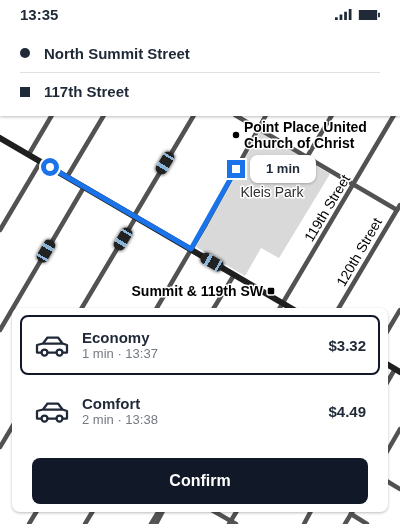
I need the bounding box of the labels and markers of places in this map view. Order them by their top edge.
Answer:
place label: Point Place United Church of Christ [244,119,367,151]
marker: Point Place United Church of Christ [231,130,241,140]
place label: Summit & 119th SW [132,283,264,299]
marker: Summit & 119th SW [266,286,276,296]

